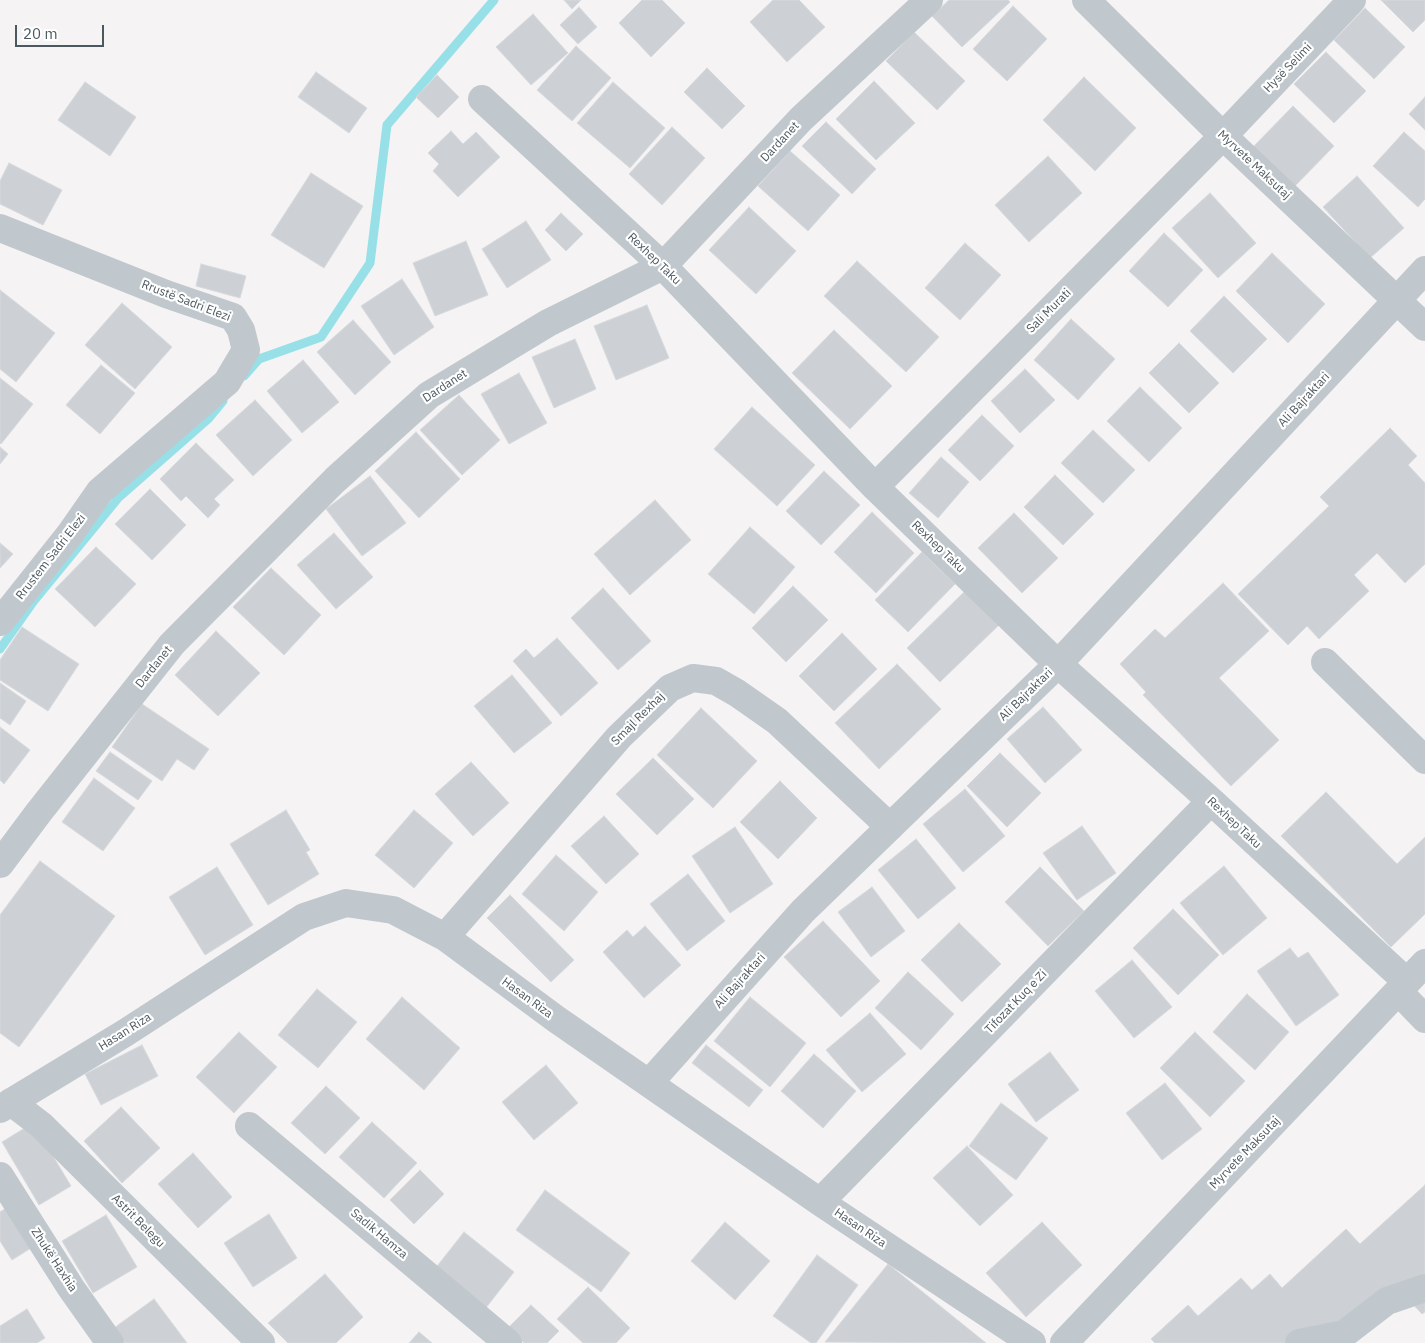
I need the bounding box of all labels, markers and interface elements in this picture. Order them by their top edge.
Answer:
scale bar [18,15,106,47]
text: 20 m [23,24,58,43]
street label: Hysë Selimi [1261,40,1315,96]
street label: Dardanet [758,119,802,165]
street label: Myrvete Maksutaj [1214,127,1294,203]
street label: Rexhep Taku [624,230,684,288]
street label: Rrustë Sadri Elezi [139,277,233,325]
street label: Sali Murati [1024,286,1074,336]
street label: Dardanet [420,366,470,406]
street label: Ali Bajraktari [1275,370,1333,430]
street label: Rrustem Sadri Elezi [13,511,89,603]
street label: Rexhep Taku [908,518,968,576]
street label: Dardanet [133,643,175,691]
street label: Ali Bajraktari [996,666,1056,724]
street label: Smajl Rexhaj [608,689,668,749]
street label: Rexhep Taku [1204,794,1264,852]
street label: Ali Bajraktari [712,951,768,1011]
street label: Tifozat Kuq e Zi [982,967,1050,1037]
street label: Hasan Riza [499,975,555,1021]
street label: Hasan Riza [96,1010,154,1054]
street label: Myrvete Maksutaj [1207,1114,1283,1192]
street label: Astrit Belegu [108,1191,168,1251]
street label: Hasan Riza [831,1205,889,1251]
street label: Sadik Hamza [348,1206,410,1262]
street label: Zhukë Haxhia [28,1225,80,1295]

